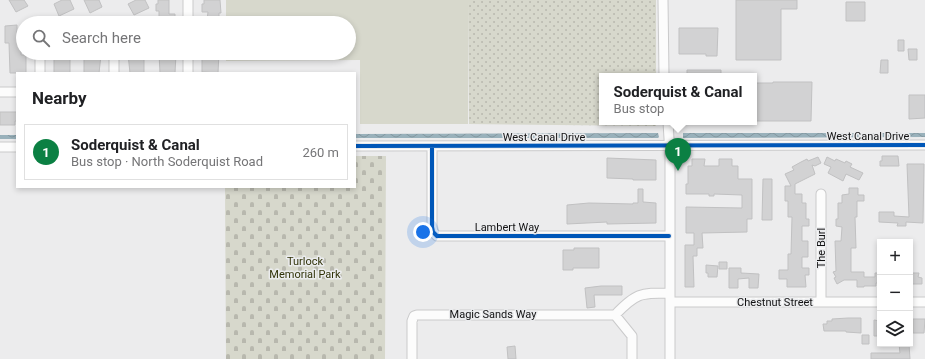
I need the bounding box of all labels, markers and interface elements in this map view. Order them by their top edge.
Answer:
search box [16,16,356,60]
icon: search [30,27,52,49]
text: Search here [62,29,141,47]
popup [599,73,757,125]
text: Soderquist & Canal [614,83,742,101]
text: Nearby [32,88,87,108]
text: Bus stop [614,101,664,116]
street label: West Canal Drive [827,130,910,143]
street label: West Canal Drive [503,131,586,144]
text: Soderquist & Canal [71,136,200,154]
pin: 1 [665,138,691,171]
text: 1 [42,145,50,160]
text: 260 m [302,145,339,160]
text: Bus stop · North Soderquist Road [71,154,263,169]
street label: Lambert Way [475,221,540,234]
your location [413,222,433,242]
street label: The Burl [815,228,828,268]
map controls [877,239,913,347]
button: + [877,239,913,275]
park label: Turlock Memorial Park [269,255,341,281]
button: − [877,275,913,311]
street label: Chestnut Street [737,296,813,309]
street label: Magic Sands Way [450,308,537,321]
button: layers [877,311,913,347]

